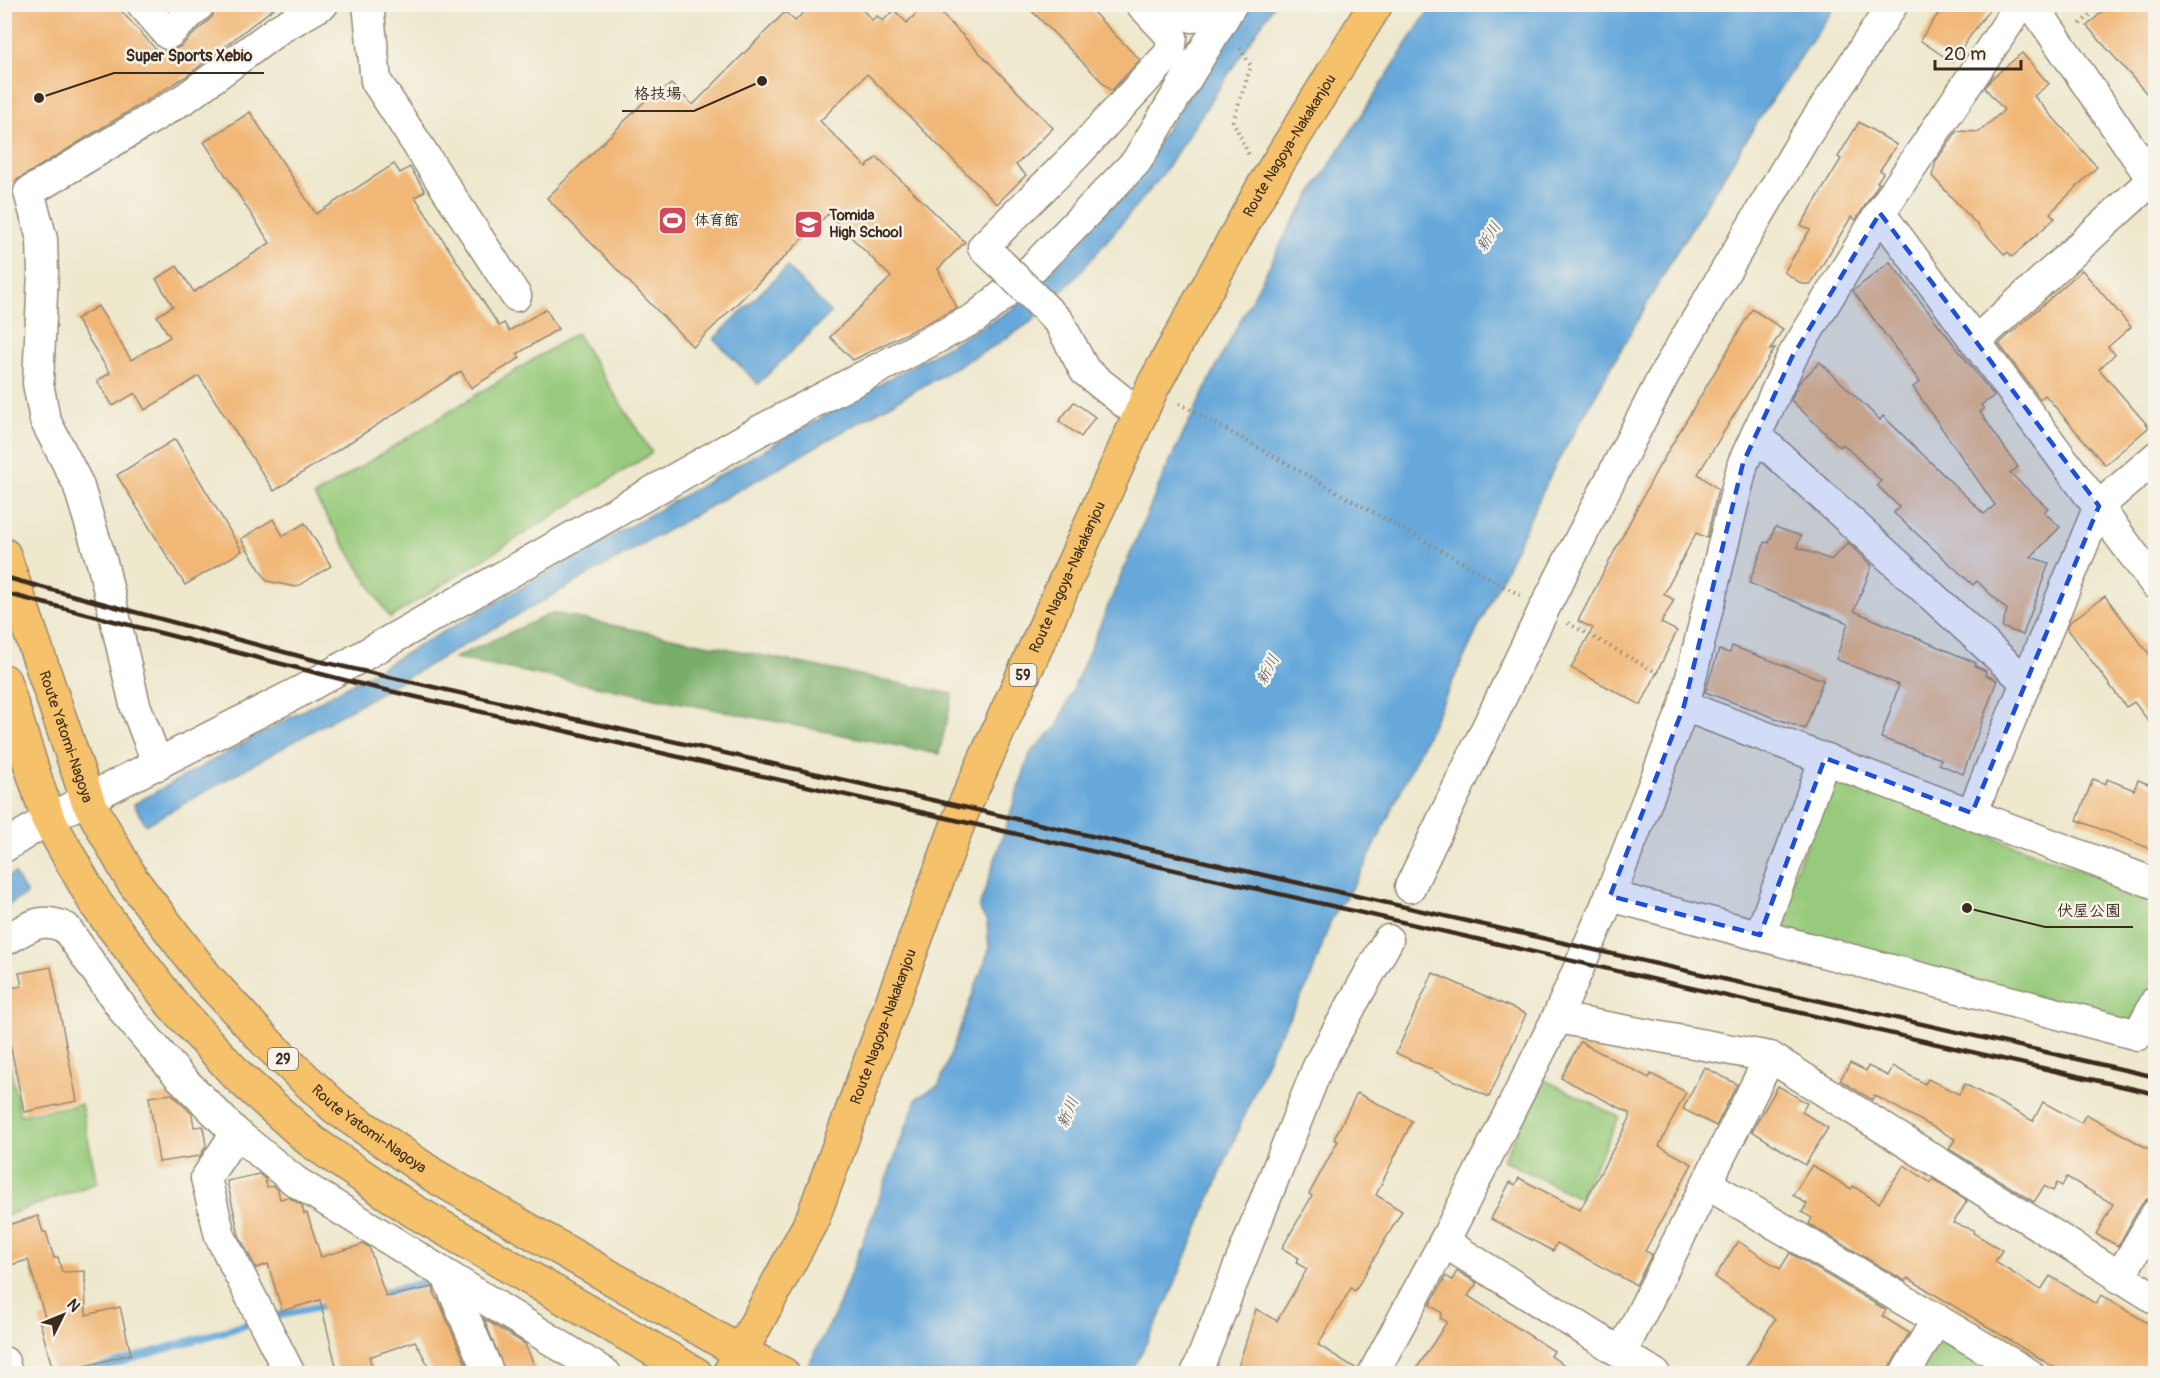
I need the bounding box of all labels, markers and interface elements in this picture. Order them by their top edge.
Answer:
scale bar [1935,33,2020,71]
callout: Super Sports Xebio [114,39,264,73]
text: 20 m [1944,43,1986,66]
text: Super Sports Xebio [126,46,253,66]
street label: Route Nagoya-Nakakanjou [1239,71,1340,221]
callout: 格技場 [622,77,694,111]
text: 格技場 [634,84,682,104]
sports icon: 体育館 [657,204,689,236]
place label: Tomida High School [828,206,902,242]
school or university icon: Tomida High School [792,208,824,240]
place label: 体育館 [694,211,739,230]
water label: 新川 [1472,218,1506,255]
street label: Route Nagoya-Nakakanjou [1025,498,1110,656]
water label: 新川 [1252,651,1284,688]
road number: 59 [1010,664,1036,686]
street label: Route Yatomi-Nagoya [34,669,97,805]
callout: 伏屋公園 [2045,893,2133,927]
text: 伏屋公園 [2057,901,2121,921]
street label: Route Nagoya-Nakakanjou [846,946,921,1107]
road number: 29 [268,1048,298,1070]
street label: Route Yatomi-Nagoya [307,1081,430,1178]
water label: 新川 [1052,1094,1083,1131]
north arrow [33,1285,93,1345]
text: N [62,1295,84,1316]

